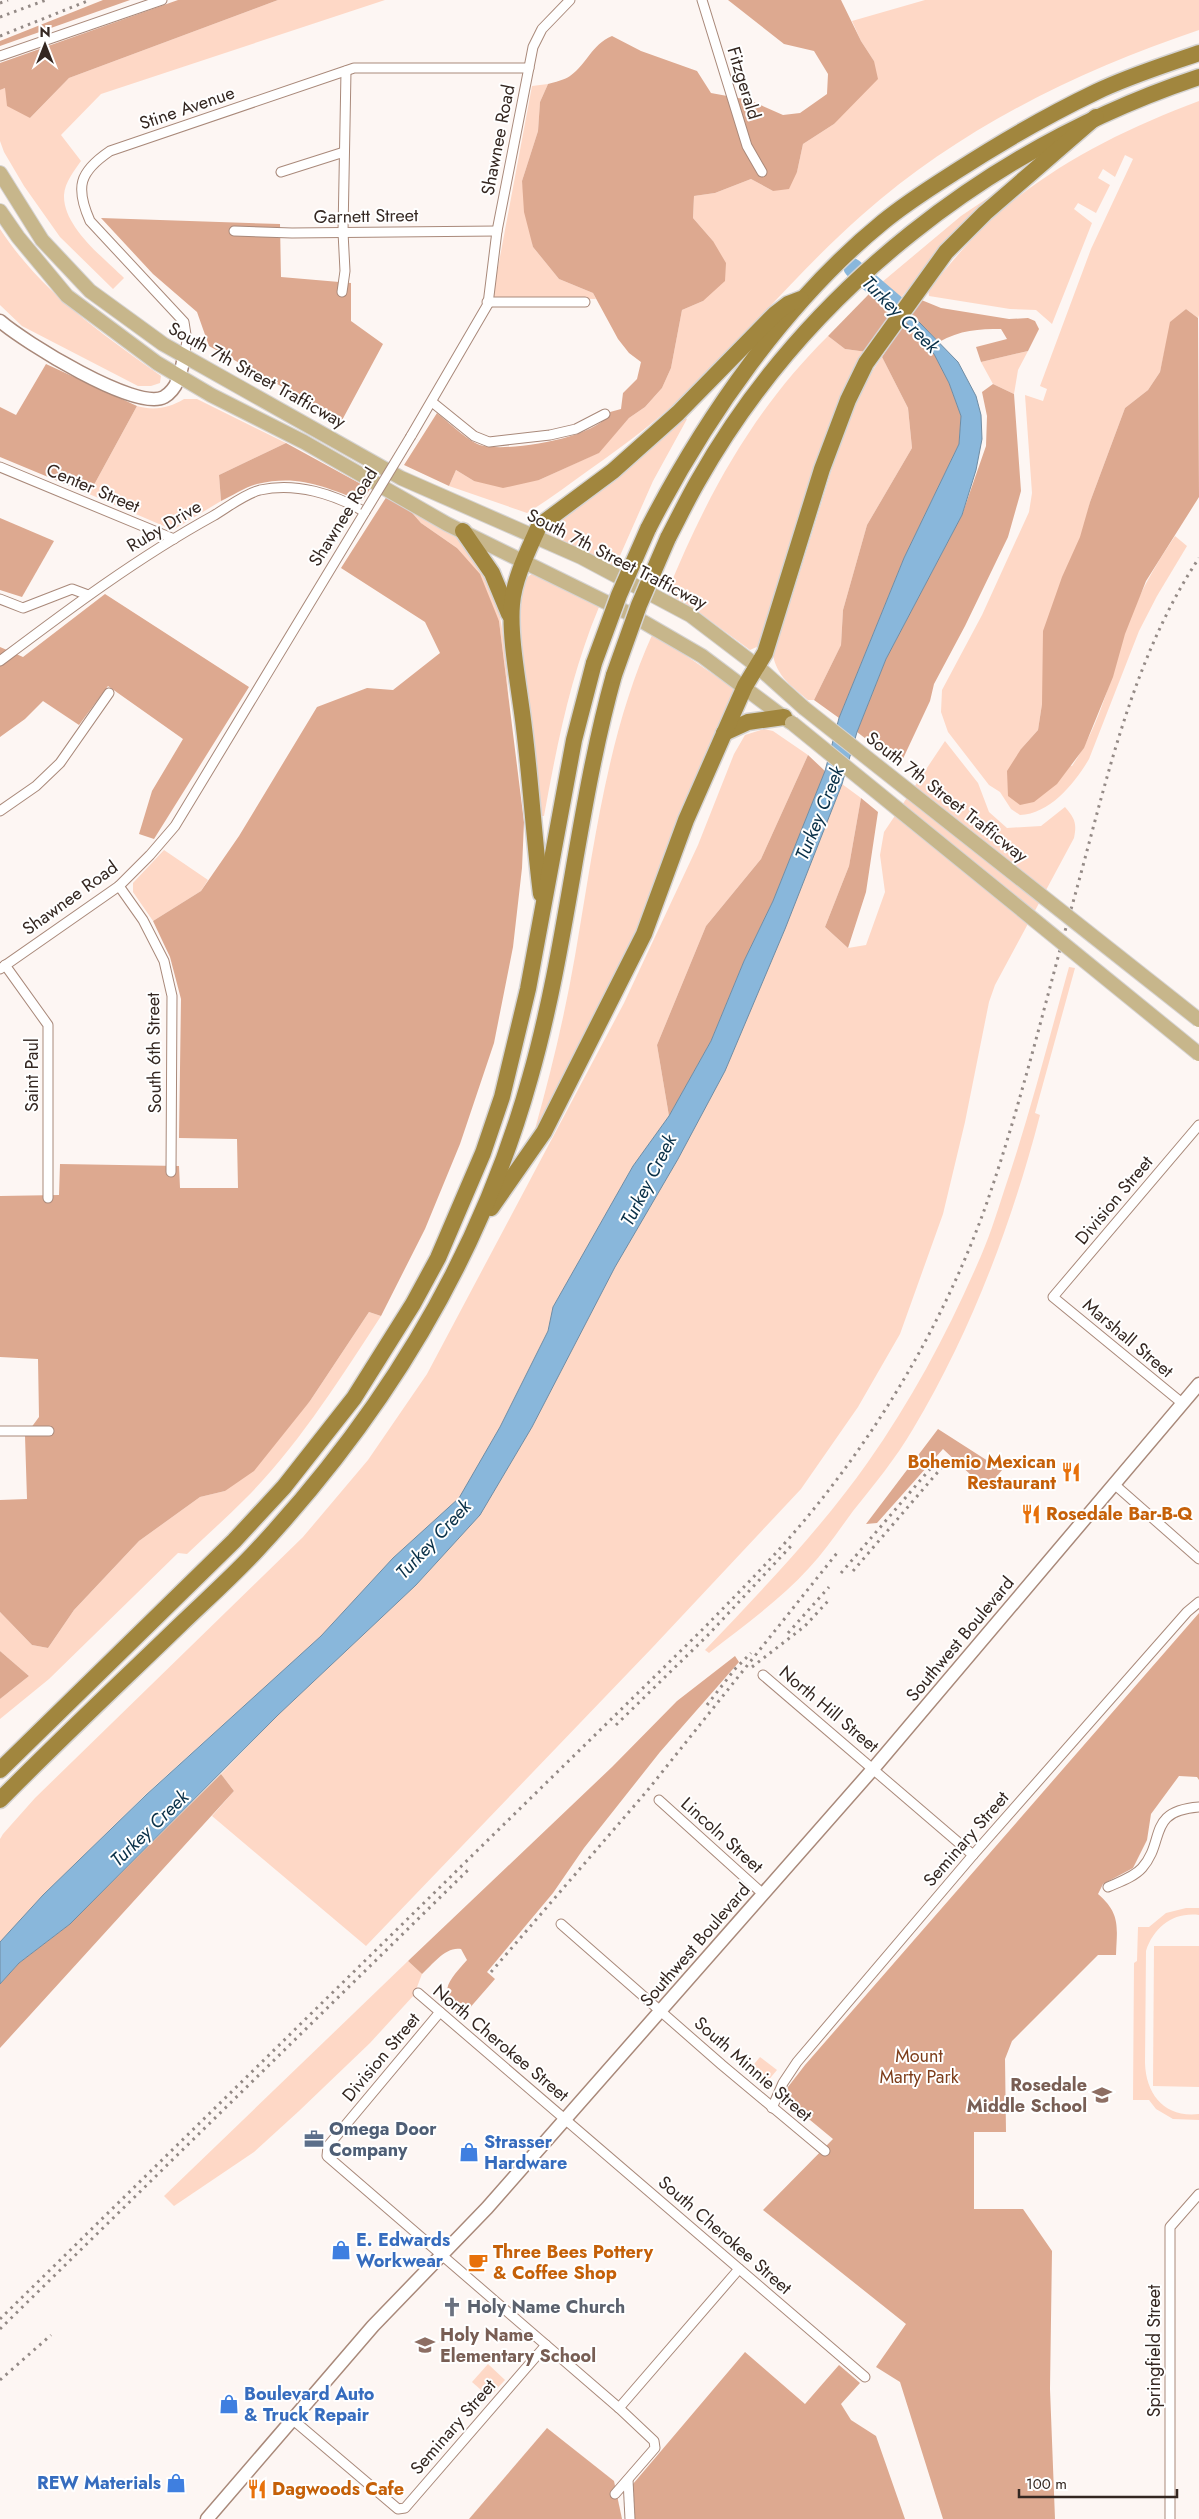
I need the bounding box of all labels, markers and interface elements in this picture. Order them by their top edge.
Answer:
north arrow [20,20,70,70]
text: N [39,22,51,42]
street label: Fitzgerald [721,43,767,123]
street label: Stine Avenue [136,80,238,136]
street label: Shawnee Road [475,82,521,198]
street label: Garnett Street [314,202,419,230]
water label: Turkey Creek [856,270,946,360]
street label: South 7th Street Trafficway [164,315,351,435]
street label: Center Street [42,457,144,520]
street label: Shawnee Road [302,462,384,572]
street label: Ruby Drive [122,494,206,558]
street label: South 7th Street Trafficway [522,502,712,616]
street label: South 7th Street Trafficway [860,725,1034,869]
water label: Turkey Creek [788,761,851,864]
street label: Shawnee Road [17,854,123,942]
street label: South 6th Street [140,992,168,1114]
street label: Saint Paul [19,1038,45,1112]
water label: Turkey Creek [614,1129,684,1231]
street label: Division Street [1069,1149,1159,1250]
street label: Marshall Street [1077,1292,1180,1384]
place label: Bohemio Mexican Restaurant [908,1449,1056,1496]
restaurant icon: Bohemio Mexican Restaurant [1060,1461,1082,1483]
water label: Turkey Creek [389,1493,478,1585]
place label: Rosedale Bar-B-Q [1046,1501,1193,1527]
restaurant icon: Rosedale Bar-B-Q [1020,1503,1042,1525]
street label: Southwest Boulevard [900,1571,1020,1707]
street label: North Hill Street [773,1659,885,1759]
water label: Turkey Creek [104,1783,195,1873]
street label: Seminary Street [917,1785,1015,1892]
street label: Lincoln Street [675,1791,769,1879]
street label: Southwest Boulevard [634,1877,756,2013]
street label: North Cherokee Street [427,1978,575,2108]
street label: Division Street [336,2006,426,2107]
street label: South Minnie Street [688,2010,818,2128]
park label: Mount Marty Park [879,2043,959,2090]
place label: Rosedale Middle School [967,2072,1087,2119]
school or university icon: Rosedale Middle School [1091,2084,1113,2106]
place label: Omega Door Company [329,2116,437,2163]
office icon: Omega Door Company [303,2128,325,2150]
place label: Strasser Hardware [484,2129,567,2176]
shop icon: Strasser Hardware [458,2141,480,2163]
street label: South Cherokee Street [652,2170,798,2301]
place label: E. Edwards Workwear [356,2227,450,2274]
shop icon: E. Edwards Workwear [330,2239,352,2261]
place label: Three Bees Pottery & Coffee Shop [493,2239,654,2286]
cafe icon: Three Bees Pottery & Coffee Shop [467,2251,489,2273]
street label: Springfield Street [1141,2284,1167,2417]
place label: Holy Name Church [467,2294,625,2320]
church icon: Holy Name Church [441,2296,463,2318]
place label: Holy Name Elementary School [440,2322,596,2369]
school or university icon: Holy Name Elementary School [414,2334,436,2356]
street label: Seminary Street [404,2373,502,2480]
place label: Boulevard Auto & Truck Repair [244,2381,375,2428]
shop icon: Boulevard Auto & Truck Repair [218,2393,240,2415]
scale bar [1019,2466,1176,2498]
place label: REW Materials [37,2470,161,2496]
shop icon: REW Materials [165,2472,187,2494]
text: 100 m [1026,2473,1067,2495]
place label: Dagwoods Cafe [272,2476,404,2502]
restaurant icon: Dagwoods Cafe [246,2478,268,2500]

